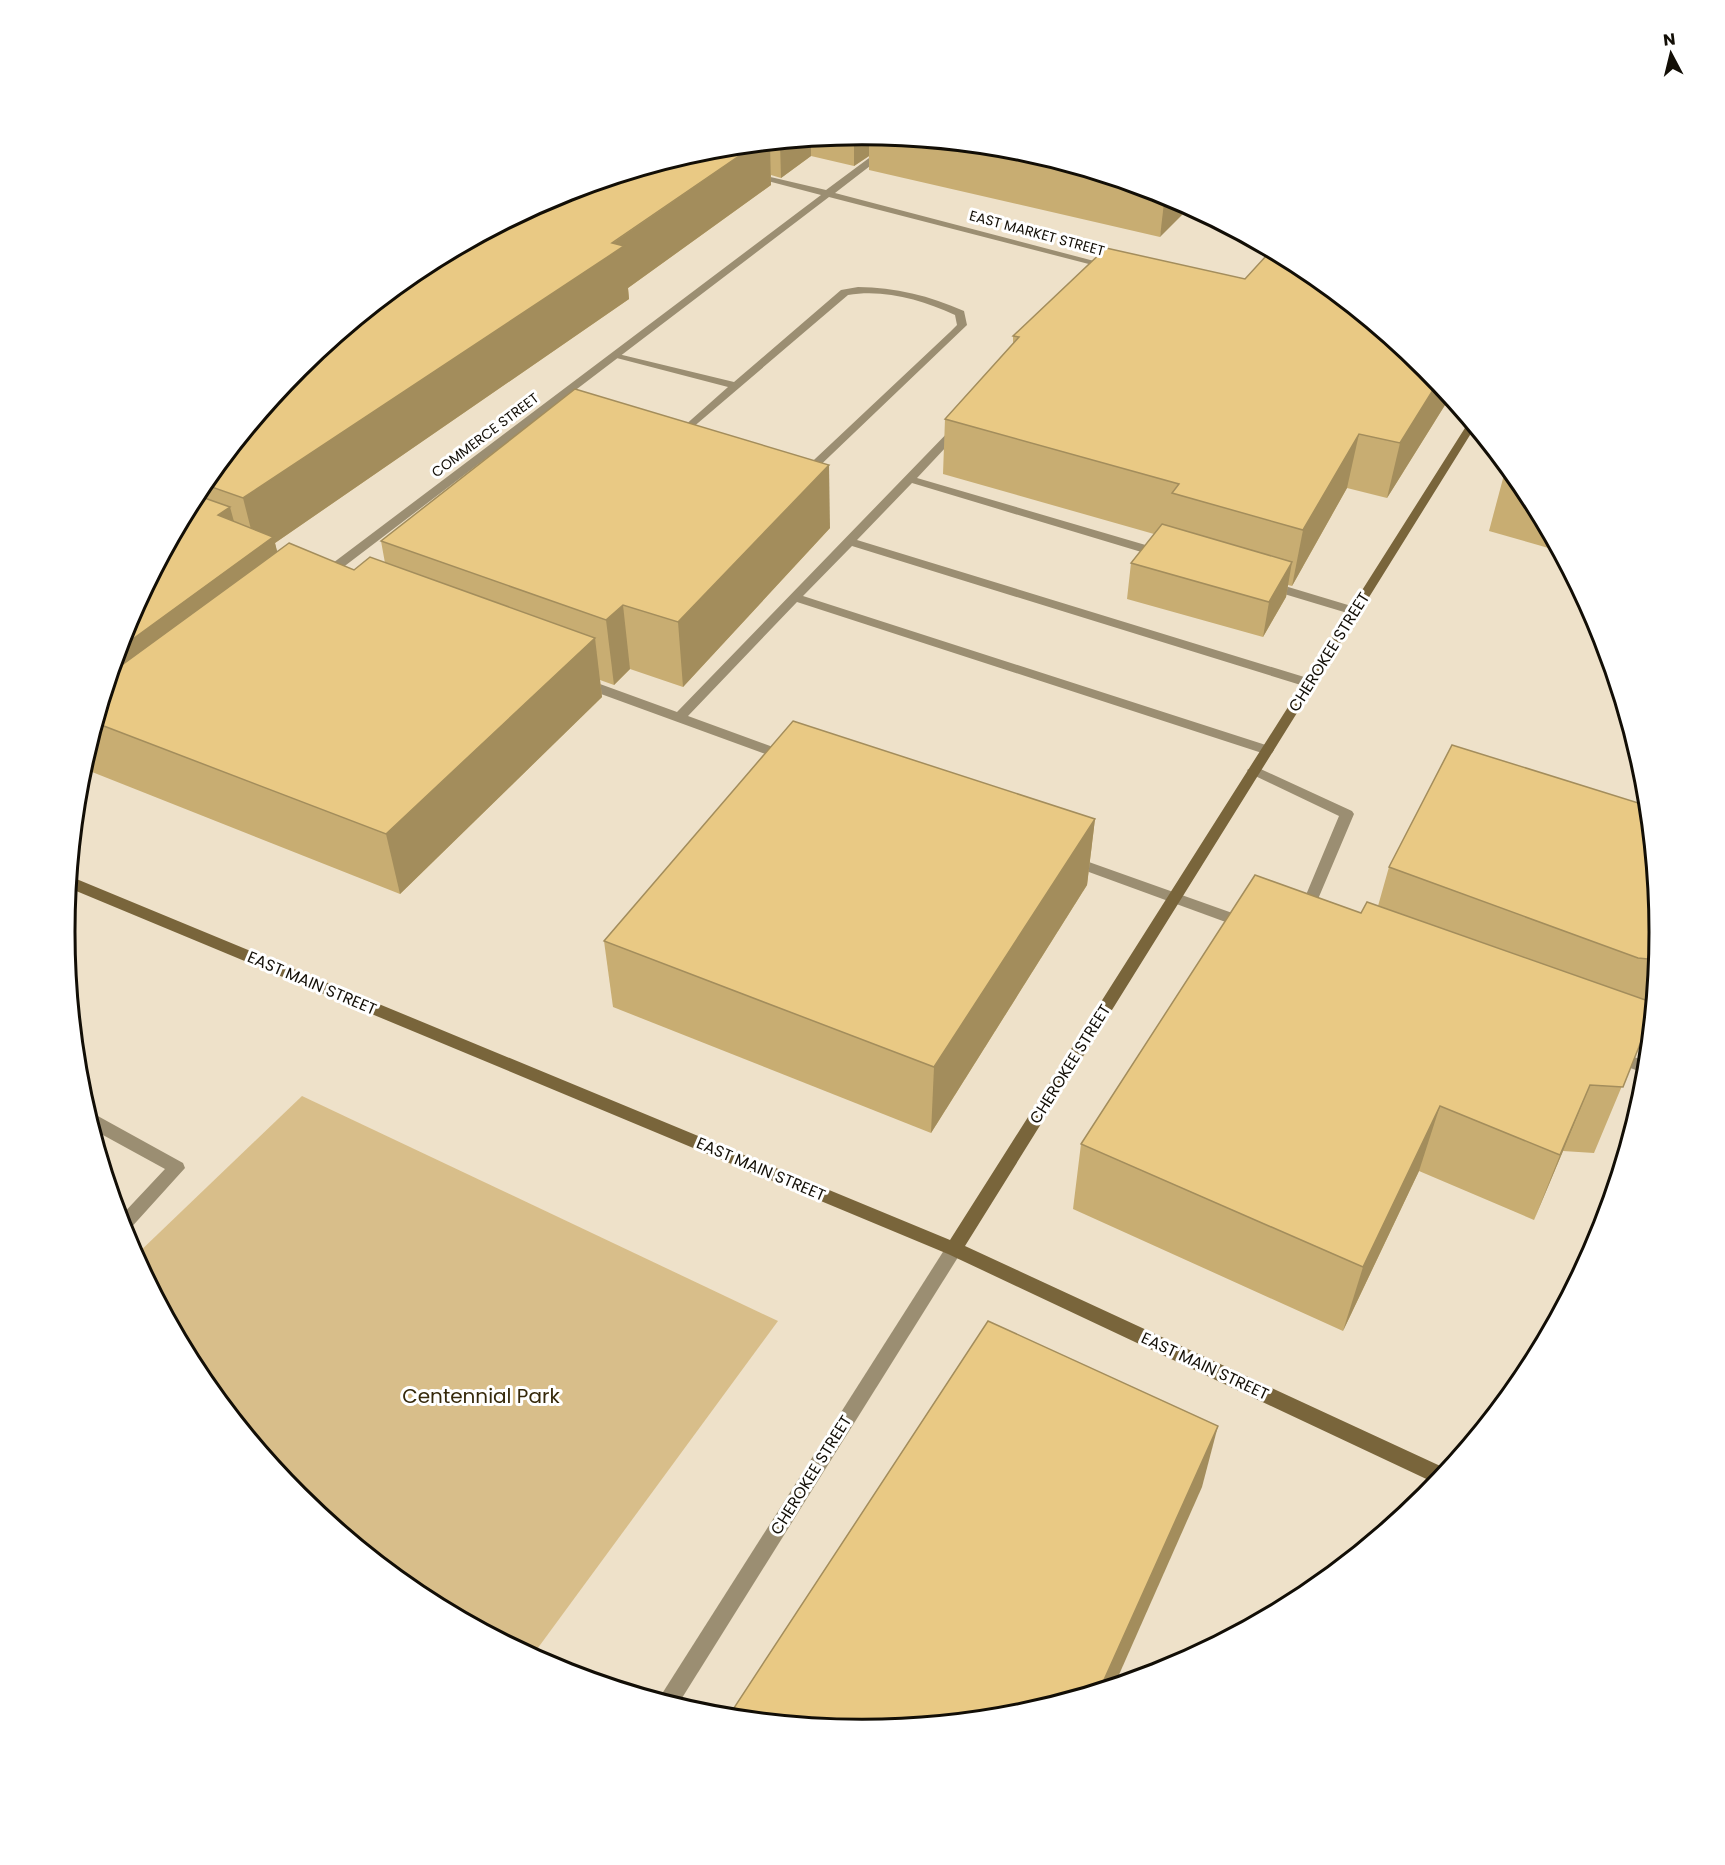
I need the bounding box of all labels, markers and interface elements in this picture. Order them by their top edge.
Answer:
north arrow [1641,24,1701,84]
text: N [1662,27,1677,52]
street label: EAST MARKET STREET [967,205,1107,261]
street label: COMMERCE STREET [427,388,543,482]
street label: CHEROKEE STREET [1283,588,1375,716]
street label: EAST MAIN STREET [244,945,380,1021]
street label: CHEROKEE STREET [1024,1000,1116,1128]
street label: EAST MAIN STREET [693,1131,829,1207]
street label: EAST MAIN STREET [1138,1326,1273,1406]
park label: Centennial Park [402,1382,560,1410]
street label: CHEROKEE STREET [765,1411,857,1539]

